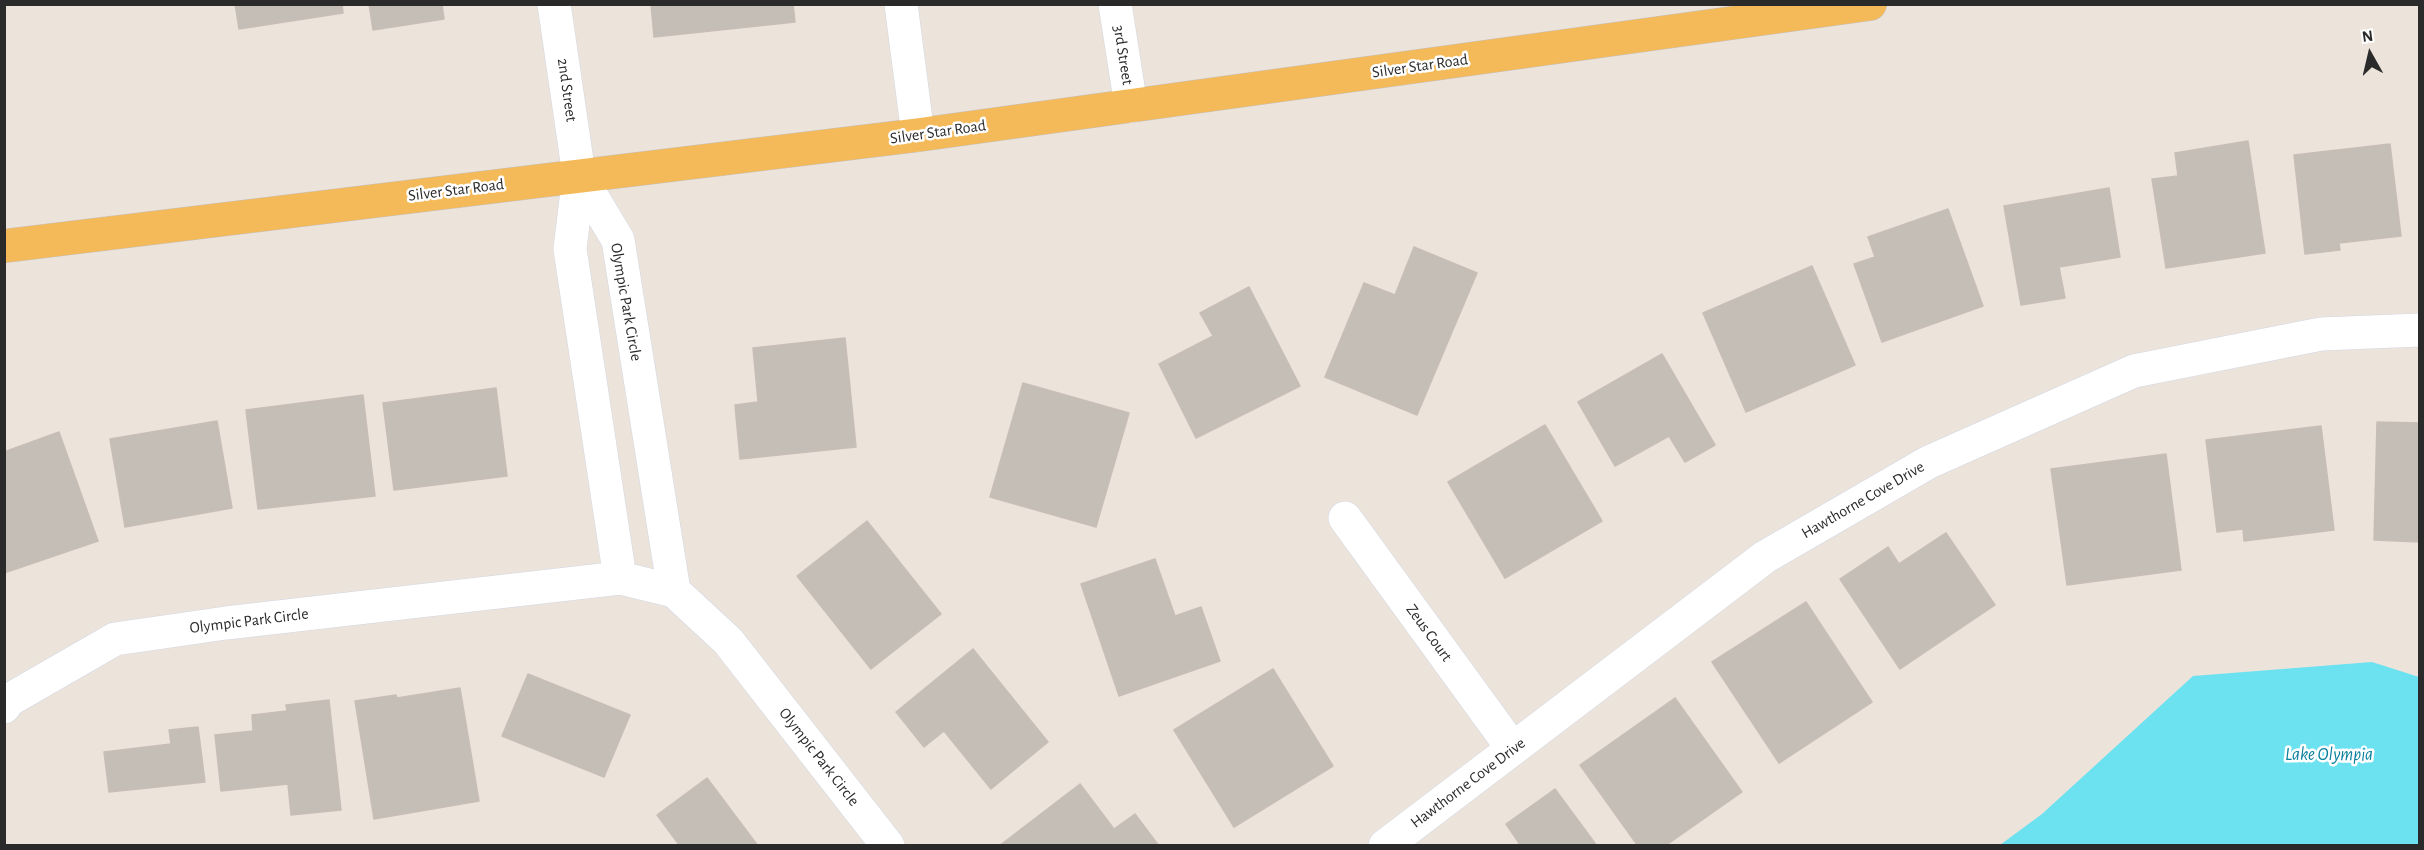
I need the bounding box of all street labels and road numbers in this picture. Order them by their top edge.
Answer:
street label: 3rd Street [1109,24,1137,86]
street label: Silver Star Road [1371,50,1469,82]
street label: 2nd Street [553,57,581,123]
street label: Silver Star Road [889,116,987,148]
street label: Silver Star Road [407,175,505,205]
street label: Olympic Park Circle [606,241,646,363]
street label: Hawthorne Cove Drive [1798,457,1928,543]
street label: Zeus Court [1402,601,1456,665]
street label: Olympic Park Circle [188,604,310,638]
street label: Olympic Park Circle [775,704,863,810]
street label: Hawthorne Cove Drive [1407,734,1529,832]

